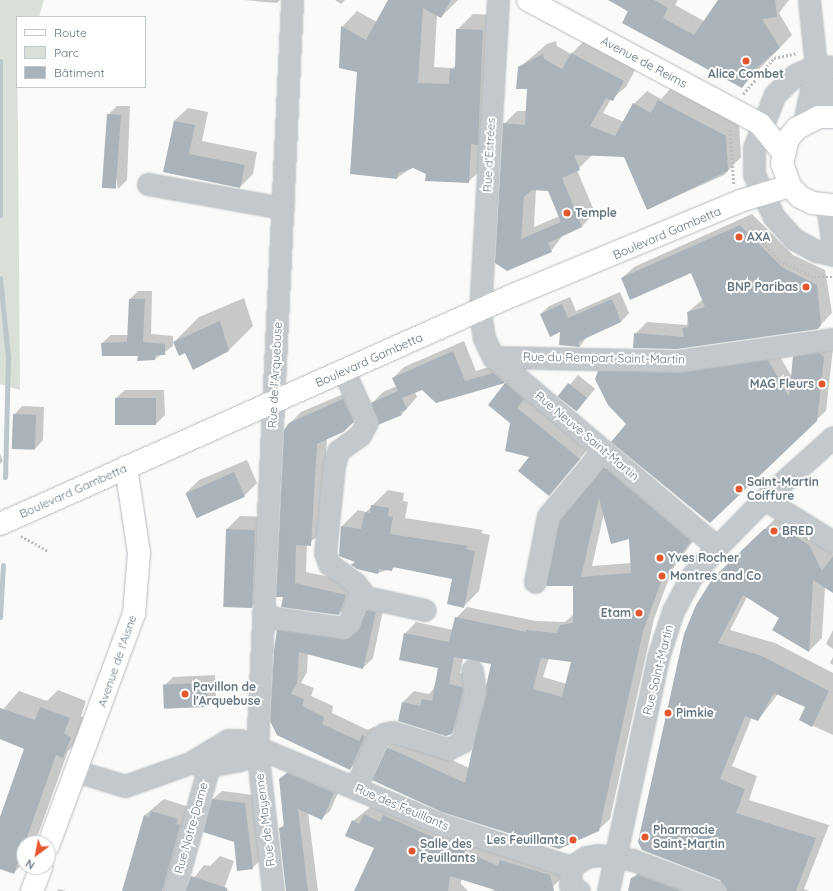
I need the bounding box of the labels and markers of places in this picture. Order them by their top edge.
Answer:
marker: Alice Combet [741,56,751,66]
place label: Alice Combet [708,67,784,81]
place label: Temple [575,206,617,220]
marker: Temple [562,208,572,218]
place label: AXA [747,230,770,244]
marker: AXA [734,232,744,242]
place label: BNP Paribas [727,280,798,294]
marker: BNP Paribas [801,282,811,292]
place label: MAG Fleurs [750,377,814,391]
marker: MAG Fleurs [817,379,827,389]
place label: Saint-Martin Coiffure [747,475,819,503]
marker: Saint-Martin Coiffure [734,484,744,494]
place label: BRED [782,524,814,538]
marker: BRED [769,526,779,536]
place label: Yves Rocher [668,551,739,565]
marker: Yves Rocher [655,553,665,563]
place label: Montres and Co [670,569,761,583]
marker: Montres and Co [657,571,667,581]
place label: Etam [601,606,631,620]
marker: Etam [634,608,644,618]
place label: Pavillon de l'Arquebuse [193,680,260,708]
marker: Pavillon de l'Arquebuse [180,689,190,699]
place label: Pimkie [676,706,714,720]
marker: Pimkie [663,708,673,718]
place label: Pharmacie Saint-Martin [653,823,725,851]
marker: Pharmacie Saint-Martin [640,832,650,842]
place label: Les Feuillants [486,833,565,847]
marker: Les Feuillants [568,835,578,845]
place label: Salle des Feuillants [420,837,476,865]
marker: Salle des Feuillants [407,846,417,856]

